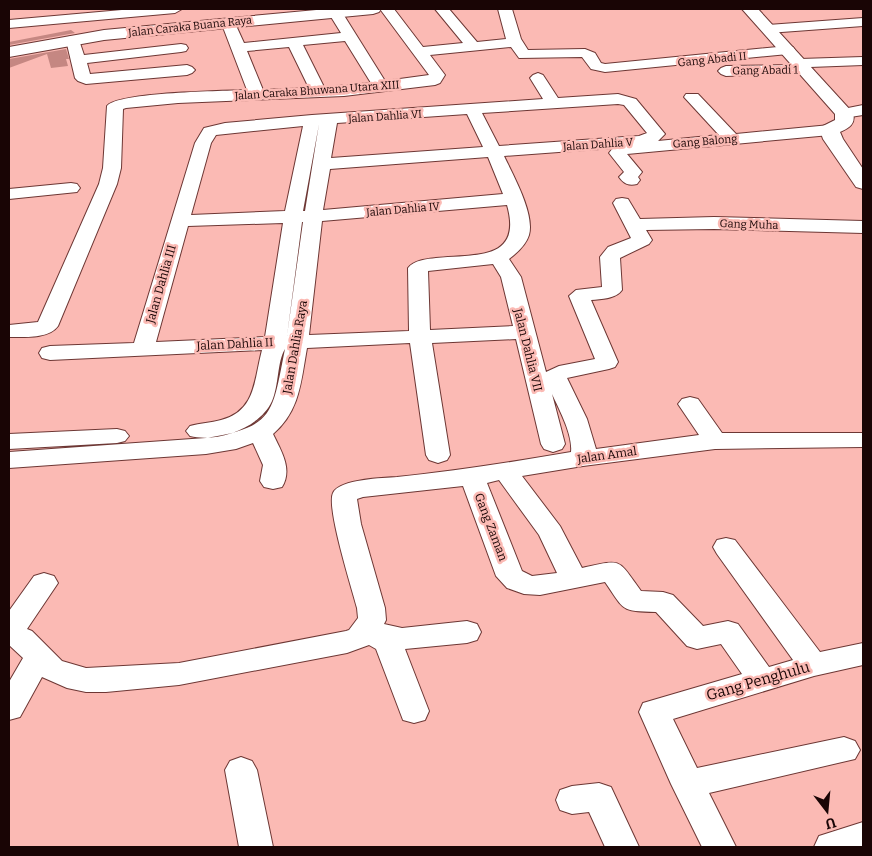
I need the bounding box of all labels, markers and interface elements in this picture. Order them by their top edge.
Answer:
street label: Jalan Caraka Buana Raya [126,14,253,40]
street label: Gang Abadi II [677,49,747,70]
street label: Gang Abadi 1 [732,63,799,78]
street label: Jalan Caraka Bhuwana Utara XIII [233,78,400,103]
street label: Jalan Dahlia VI [347,107,422,126]
street label: Gang Balong [672,132,738,151]
street label: Jalan Dahlia V [562,136,634,154]
street label: Jalan Dahlia IV [365,200,441,219]
street label: Gang Muha [719,217,779,232]
street label: Jalan Dahlia III [143,243,179,326]
street label: Jalan Dahlia Raya [280,299,310,396]
street label: Jalan Dahlia VII [511,306,545,393]
street label: Jalan Dahlia II [195,335,274,353]
street label: Jalan Amal [575,444,638,466]
street label: Gang Zaman [472,491,510,563]
street label: Gang Penghulu [704,658,812,704]
north arrow [802,786,852,836]
text: U [823,813,838,833]

